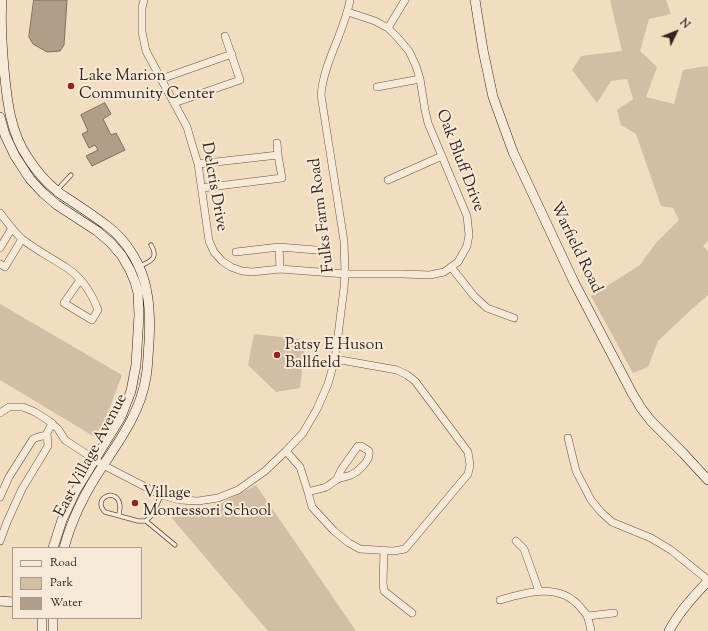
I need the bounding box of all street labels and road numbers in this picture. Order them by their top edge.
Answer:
street label: Oak Bluff Drive [431,107,487,215]
street label: Delcris Drive [196,141,230,233]
street label: Fulks Farm Road [306,157,340,273]
street label: Warfield Road [545,199,605,297]
street label: East Village Avenue [51,391,133,521]

